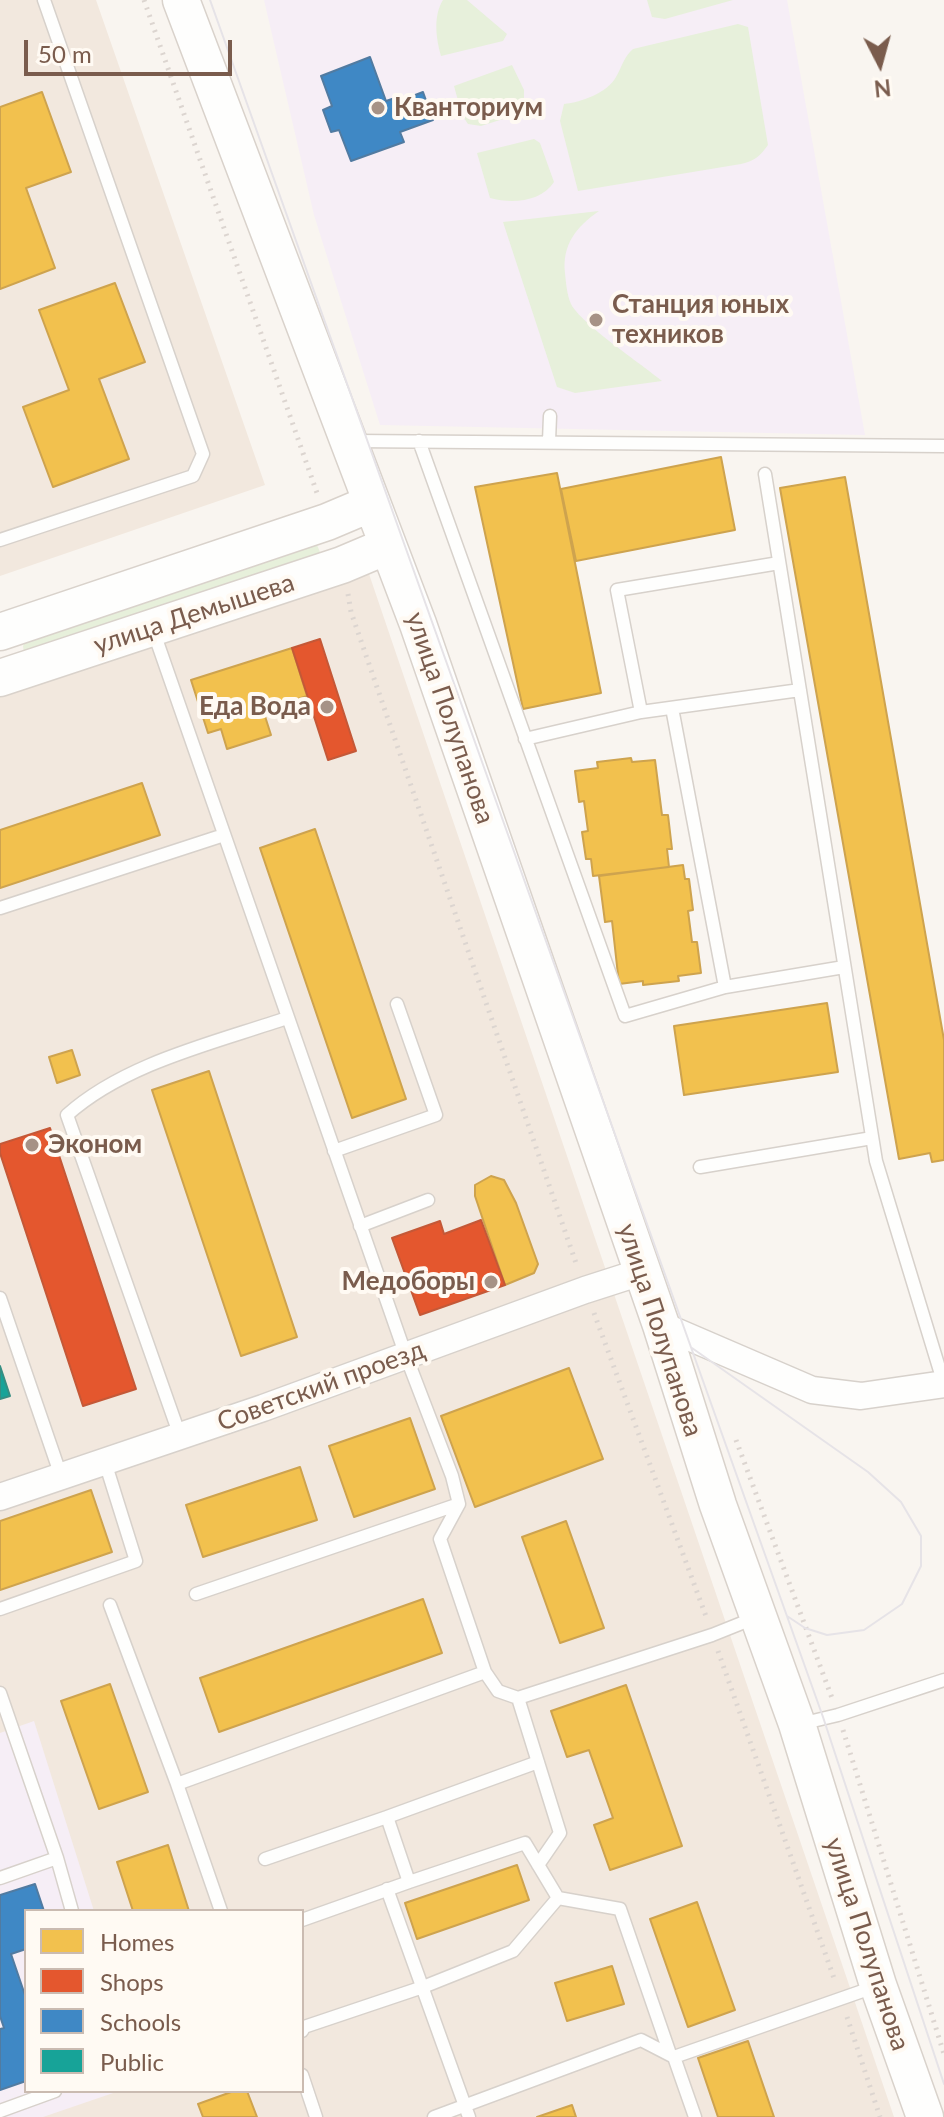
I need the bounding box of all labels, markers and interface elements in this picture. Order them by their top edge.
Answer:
scale bar [28,24,236,74]
north arrow [840,24,920,104]
text: 50 m [38,39,92,68]
text: N [873,74,892,103]
place label: Кванториум [394,92,543,124]
marker: Кванториум [369,99,387,117]
place label: Станция юных техников [612,289,789,350]
marker: Станция юных техников [587,311,605,329]
street label: улица Демышева [90,567,298,661]
street label: улица Полупанова [399,608,501,828]
place label: Еда Вода [199,691,311,723]
marker: Еда Вода [318,698,336,716]
place label: Эконом [48,1129,142,1161]
marker: Эконом [23,1136,41,1154]
street label: улица Полупанова [611,1220,709,1440]
place label: Медоборы [341,1266,475,1298]
marker: Медоборы [482,1273,500,1291]
street label: Советский проезд [213,1334,429,1438]
street label: улица Полупанова [818,1834,916,2054]
legend [24,1909,304,2093]
text: Homes [100,1927,174,1956]
text: Shops [100,1967,164,1996]
text: Schools [100,2007,181,2036]
text: Public [100,2047,164,2076]

